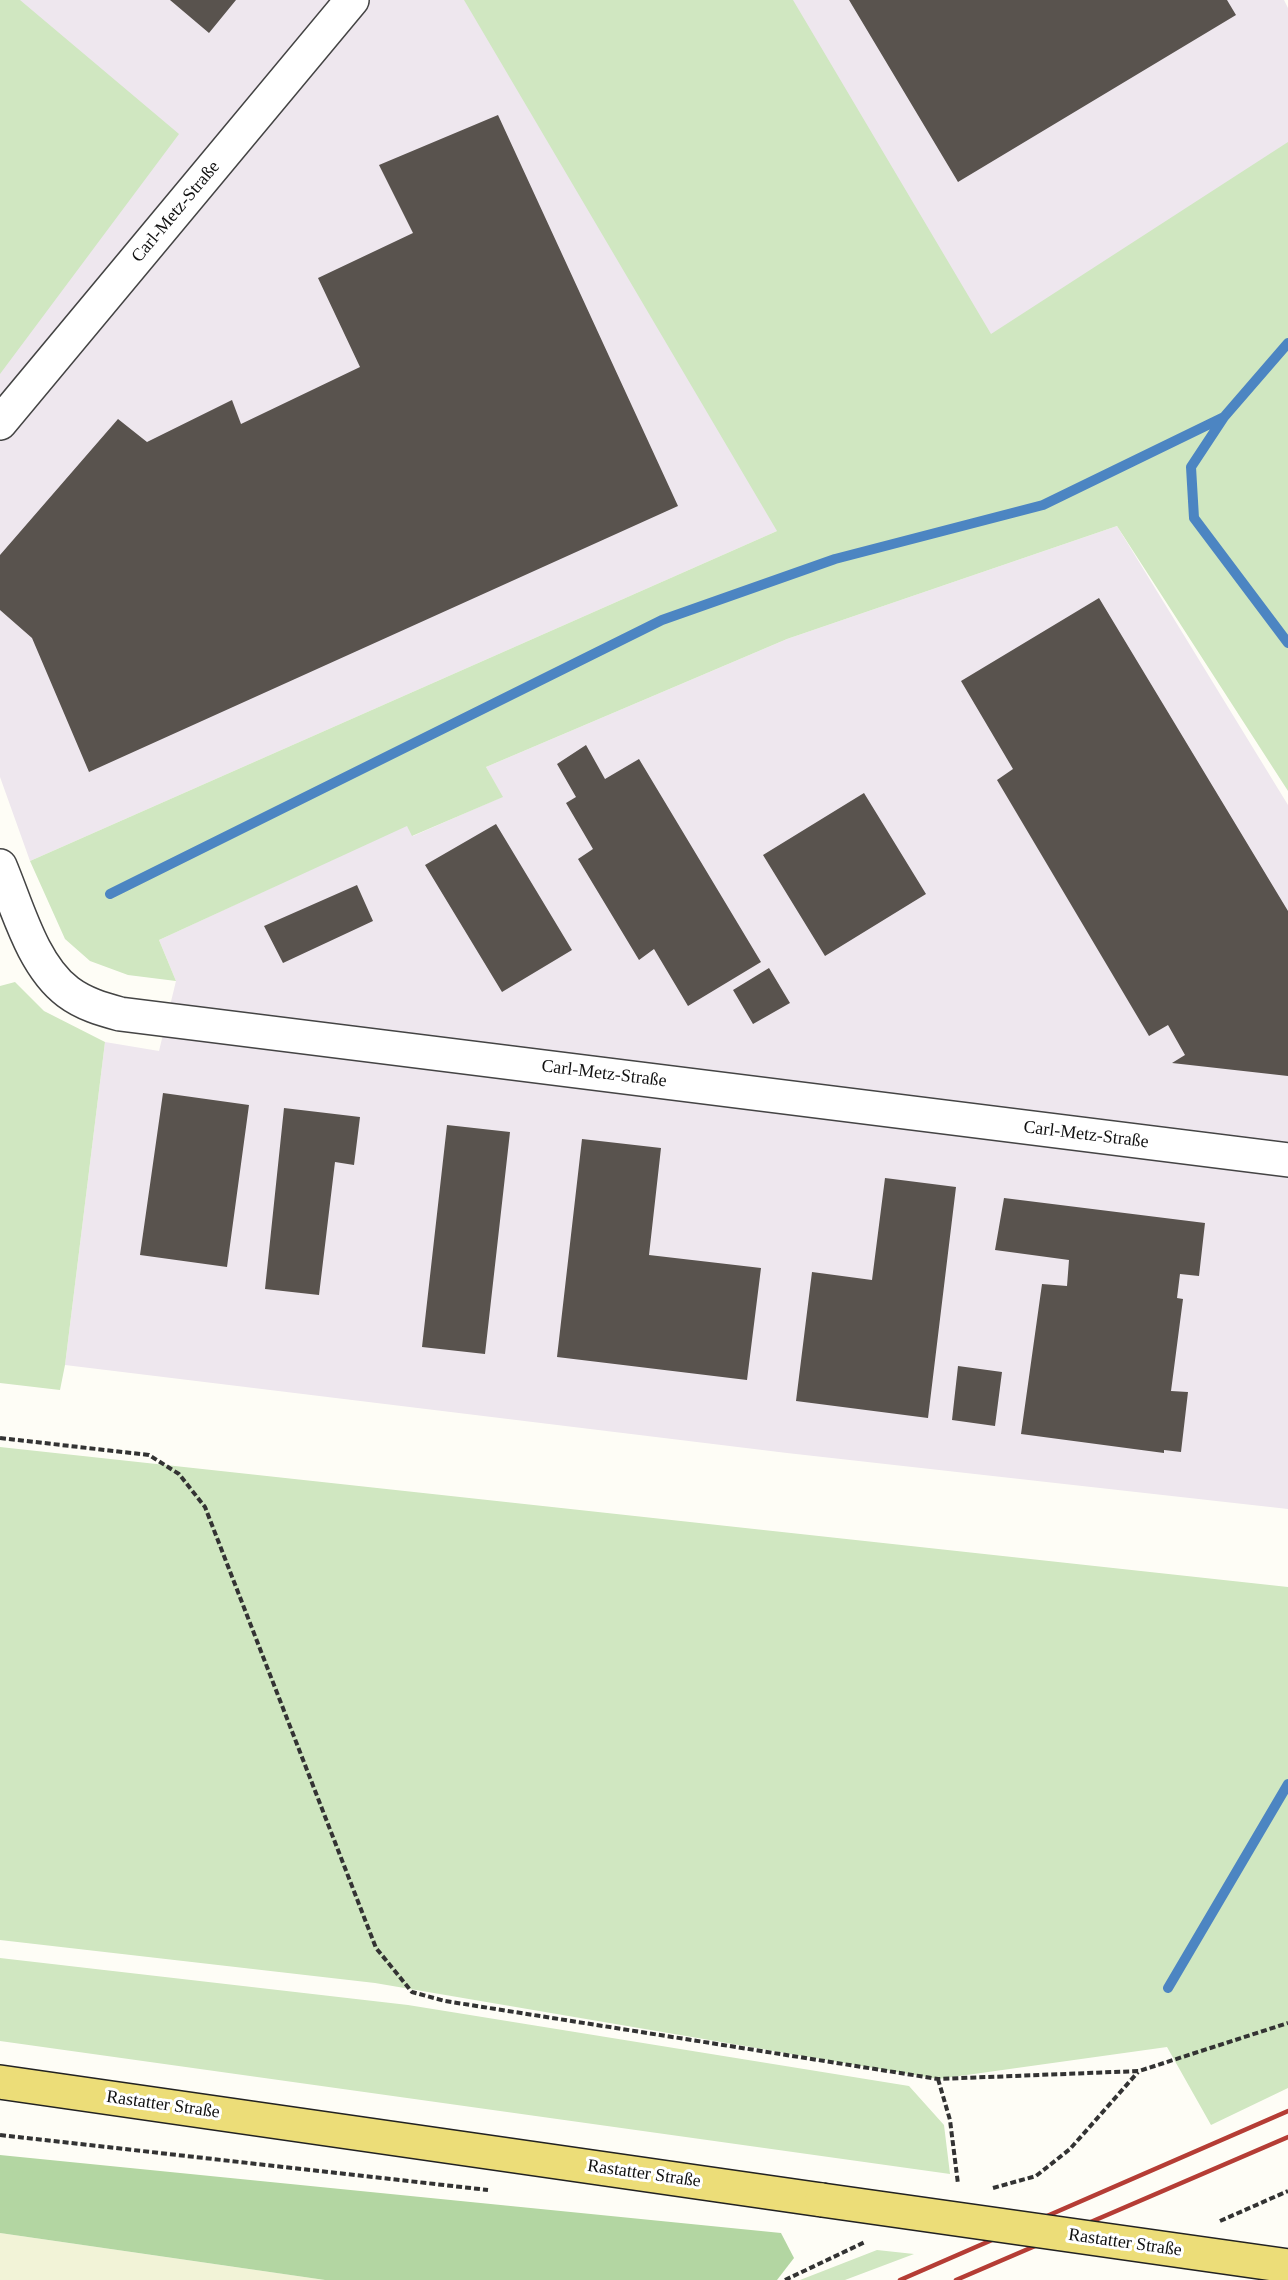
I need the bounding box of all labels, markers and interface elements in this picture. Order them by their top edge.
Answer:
street label: Carl-Metz-Straße [127,157,225,267]
street label: Carl-Metz-Straße [540,1056,668,1092]
street label: Carl-Metz-Straße [1022,1117,1150,1153]
street label: Rastatter Straße [105,2086,221,2124]
street label: Rastatter Straße [586,2155,702,2193]
street label: Rastatter Straße [1067,2224,1183,2262]

